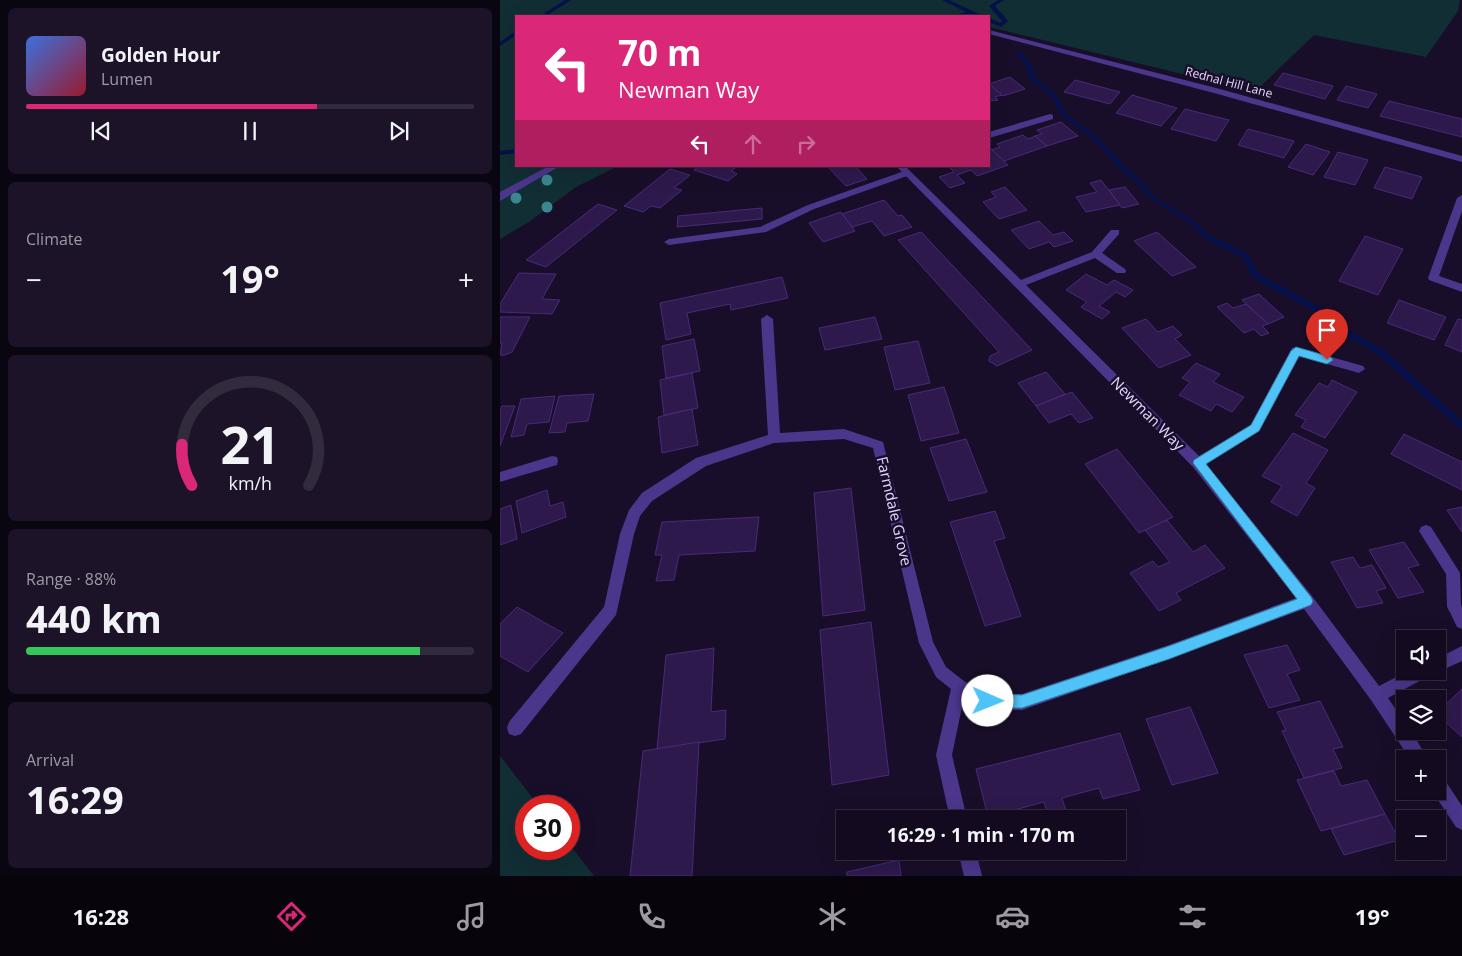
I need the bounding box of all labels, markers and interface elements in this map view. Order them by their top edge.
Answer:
text: 70 m [618,29,701,76]
icon: left [535,35,600,100]
text: Golden Hour [101,42,220,68]
street label: Rednal Hill Lane [1183,62,1275,102]
text: Lumen [101,68,153,90]
text: Newman Way [618,74,759,104]
icon: previous [87,117,115,145]
icon: pause [236,117,264,145]
icon: next [385,117,413,145]
icon: left [686,130,714,158]
icon: ahead [739,130,767,158]
icon: right [792,130,820,158]
text: Climate [26,228,83,250]
text: 19° [220,252,280,304]
text: − [26,260,42,298]
text: + [458,260,474,298]
pin [1306,309,1348,360]
icon: arrive [1313,316,1341,344]
street label: Newman Way [1107,372,1189,454]
text: 21 [220,408,280,479]
street label: Farmdale Grove [873,454,917,568]
text: km/h [228,471,272,495]
text: Range · 88% [26,568,116,590]
text: 440 km [26,592,162,644]
map controls [1396,630,1446,860]
button: sound [1396,630,1446,680]
position arrow [961,674,1013,726]
button: layers [1396,690,1446,740]
text: Arrival [26,749,74,771]
button: + [1396,750,1446,800]
text: 16:29 [26,773,124,825]
speed limit sign: 30 [515,795,580,860]
button: − [1396,810,1446,860]
text: 16:29 · 1 min · 170 m [887,822,1075,848]
icon: directions [274,899,309,934]
icon: music [454,899,489,934]
icon: phone [634,899,669,934]
icon: climate [815,899,850,934]
icon: car [995,899,1030,934]
icon: filters [1175,899,1210,934]
text: 16:28 [73,901,129,931]
text: 19° [1355,901,1389,931]

